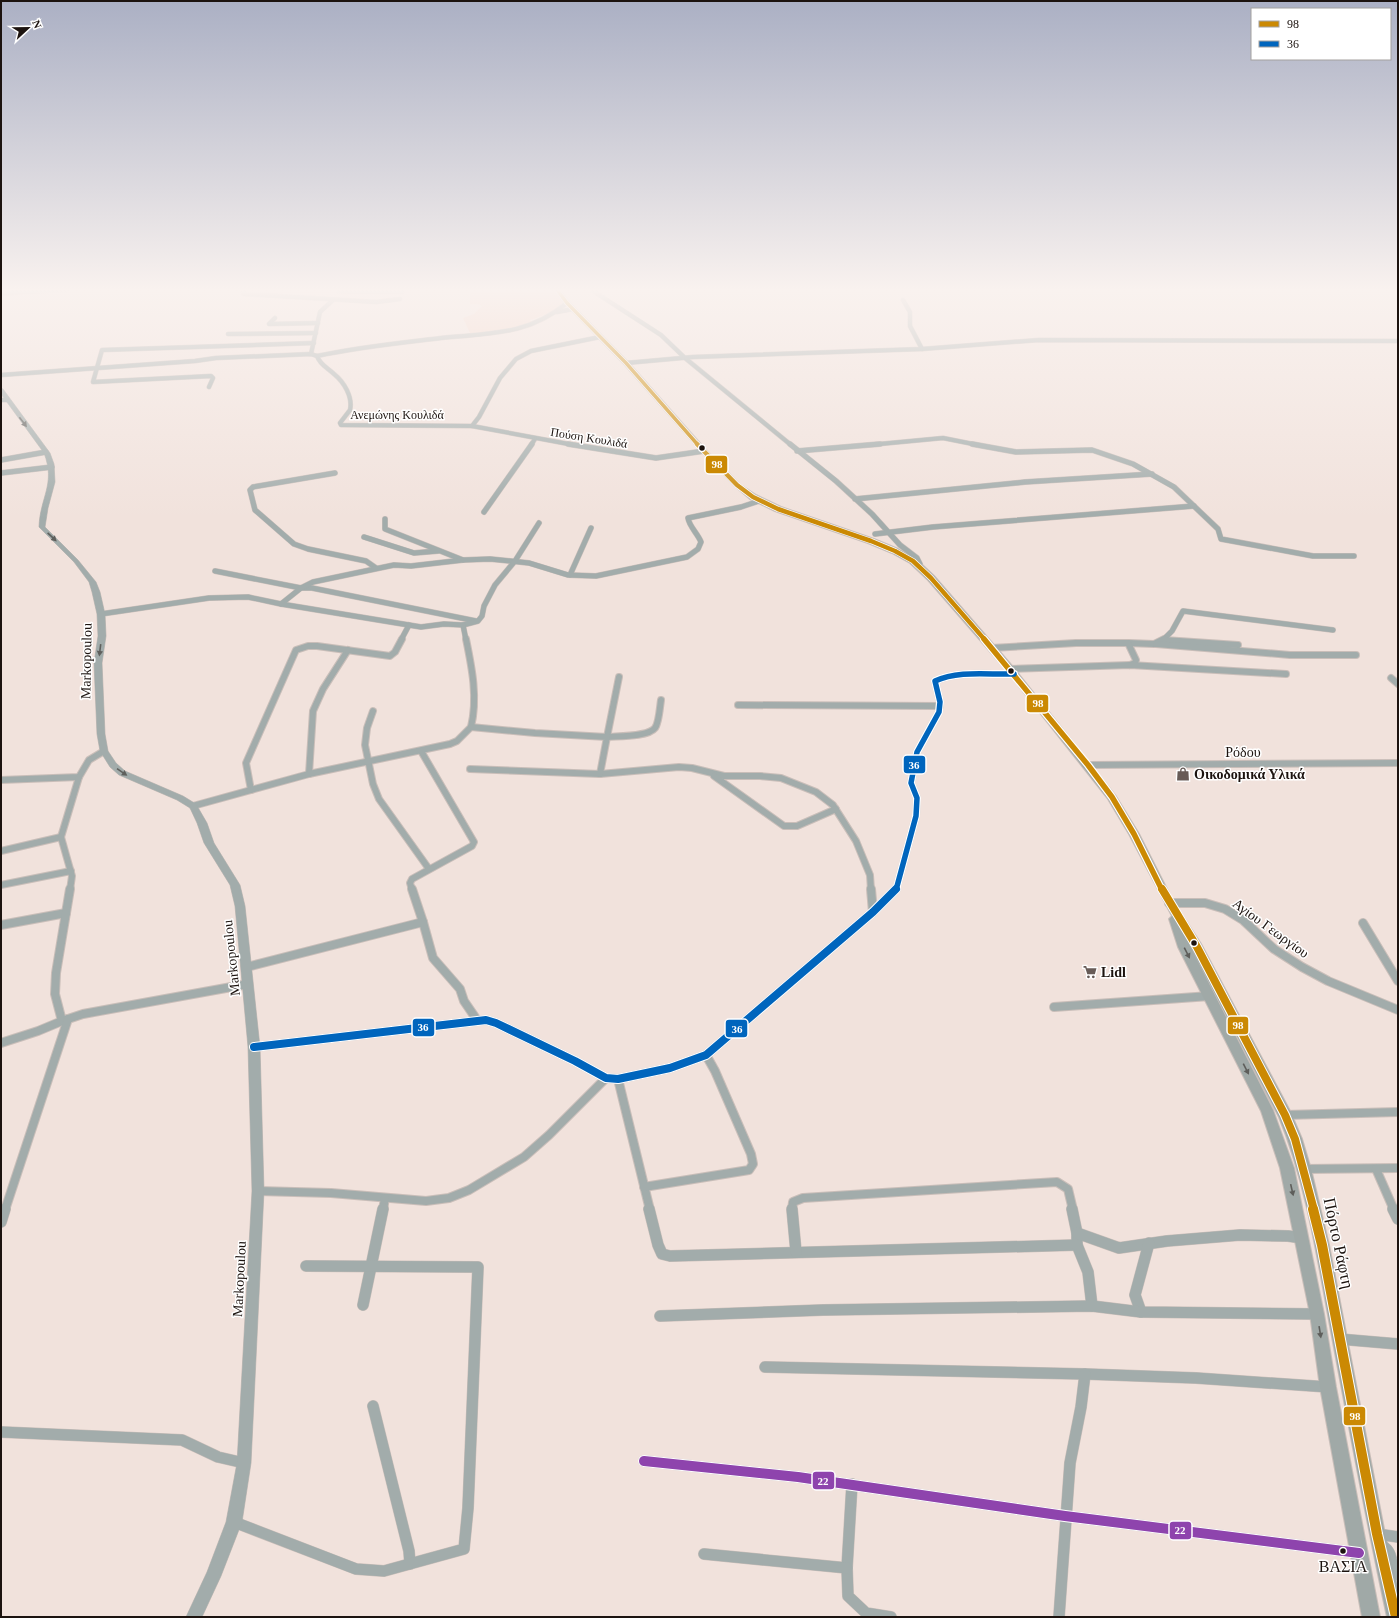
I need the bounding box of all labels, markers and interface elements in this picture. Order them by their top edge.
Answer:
north arrow [8,8,48,48]
legend [1251,8,1391,60]
text: 98 [1287,17,1299,31]
text: N [30,18,44,30]
text: 36 [1287,37,1299,51]
street label: Ανεμώνης Κουλιδά [350,408,444,422]
one-way arrow [19,416,28,427]
street label: Πούση Κουλιδά [549,425,629,451]
unlabelled marker [697,443,707,453]
line badge: 98 [705,455,728,474]
text: 98 [712,458,723,470]
one-way arrow [47,532,57,542]
street label: Markopoulou [78,623,95,699]
one-way arrow [97,644,103,656]
unlabelled marker [1006,666,1016,676]
line badge: 98 [1026,694,1049,713]
text: 98 [1033,697,1044,709]
street label: Ρόδου [1225,745,1261,760]
line badge: 36 [903,755,926,774]
text: 36 [909,759,920,771]
shop icon: Οικοδομικά Υλικά [1175,766,1191,782]
place label: Οικοδομικά Υλικά [1194,767,1305,782]
one-way arrow [117,768,127,776]
street label: Αγίου Γεωργίου [1230,896,1312,961]
street label: Markopoulou [220,919,243,997]
unlabelled marker [1189,938,1199,948]
one-way arrow [1184,947,1191,959]
supermarket icon: Lidl [1082,964,1098,980]
place label: Lidl [1101,965,1126,980]
line badge: 98 [1227,1016,1249,1035]
line badge: 36 [412,1018,435,1037]
line badge: 36 [725,1019,748,1038]
text: 98 [1233,1019,1244,1031]
text: 36 [418,1021,429,1033]
text: 36 [732,1023,743,1035]
one-way arrow [1243,1063,1250,1075]
one-way arrow [1290,1184,1296,1196]
street label: Πόρτο Ράφτη [1320,1196,1357,1290]
street label: Markopoulou [230,1241,249,1317]
one-way arrow [1317,1325,1323,1338]
line badge: 98 [1343,1406,1366,1426]
text: 98 [1350,1410,1361,1422]
line badge: 22 [812,1471,835,1490]
text: 22 [818,1475,829,1487]
line badge: 22 [1169,1521,1192,1540]
text: 22 [1175,1524,1186,1536]
marker: ΒΑΣΙΑ [1338,1546,1348,1556]
place label: ΒΑΣΙΑ [1319,1558,1368,1575]

